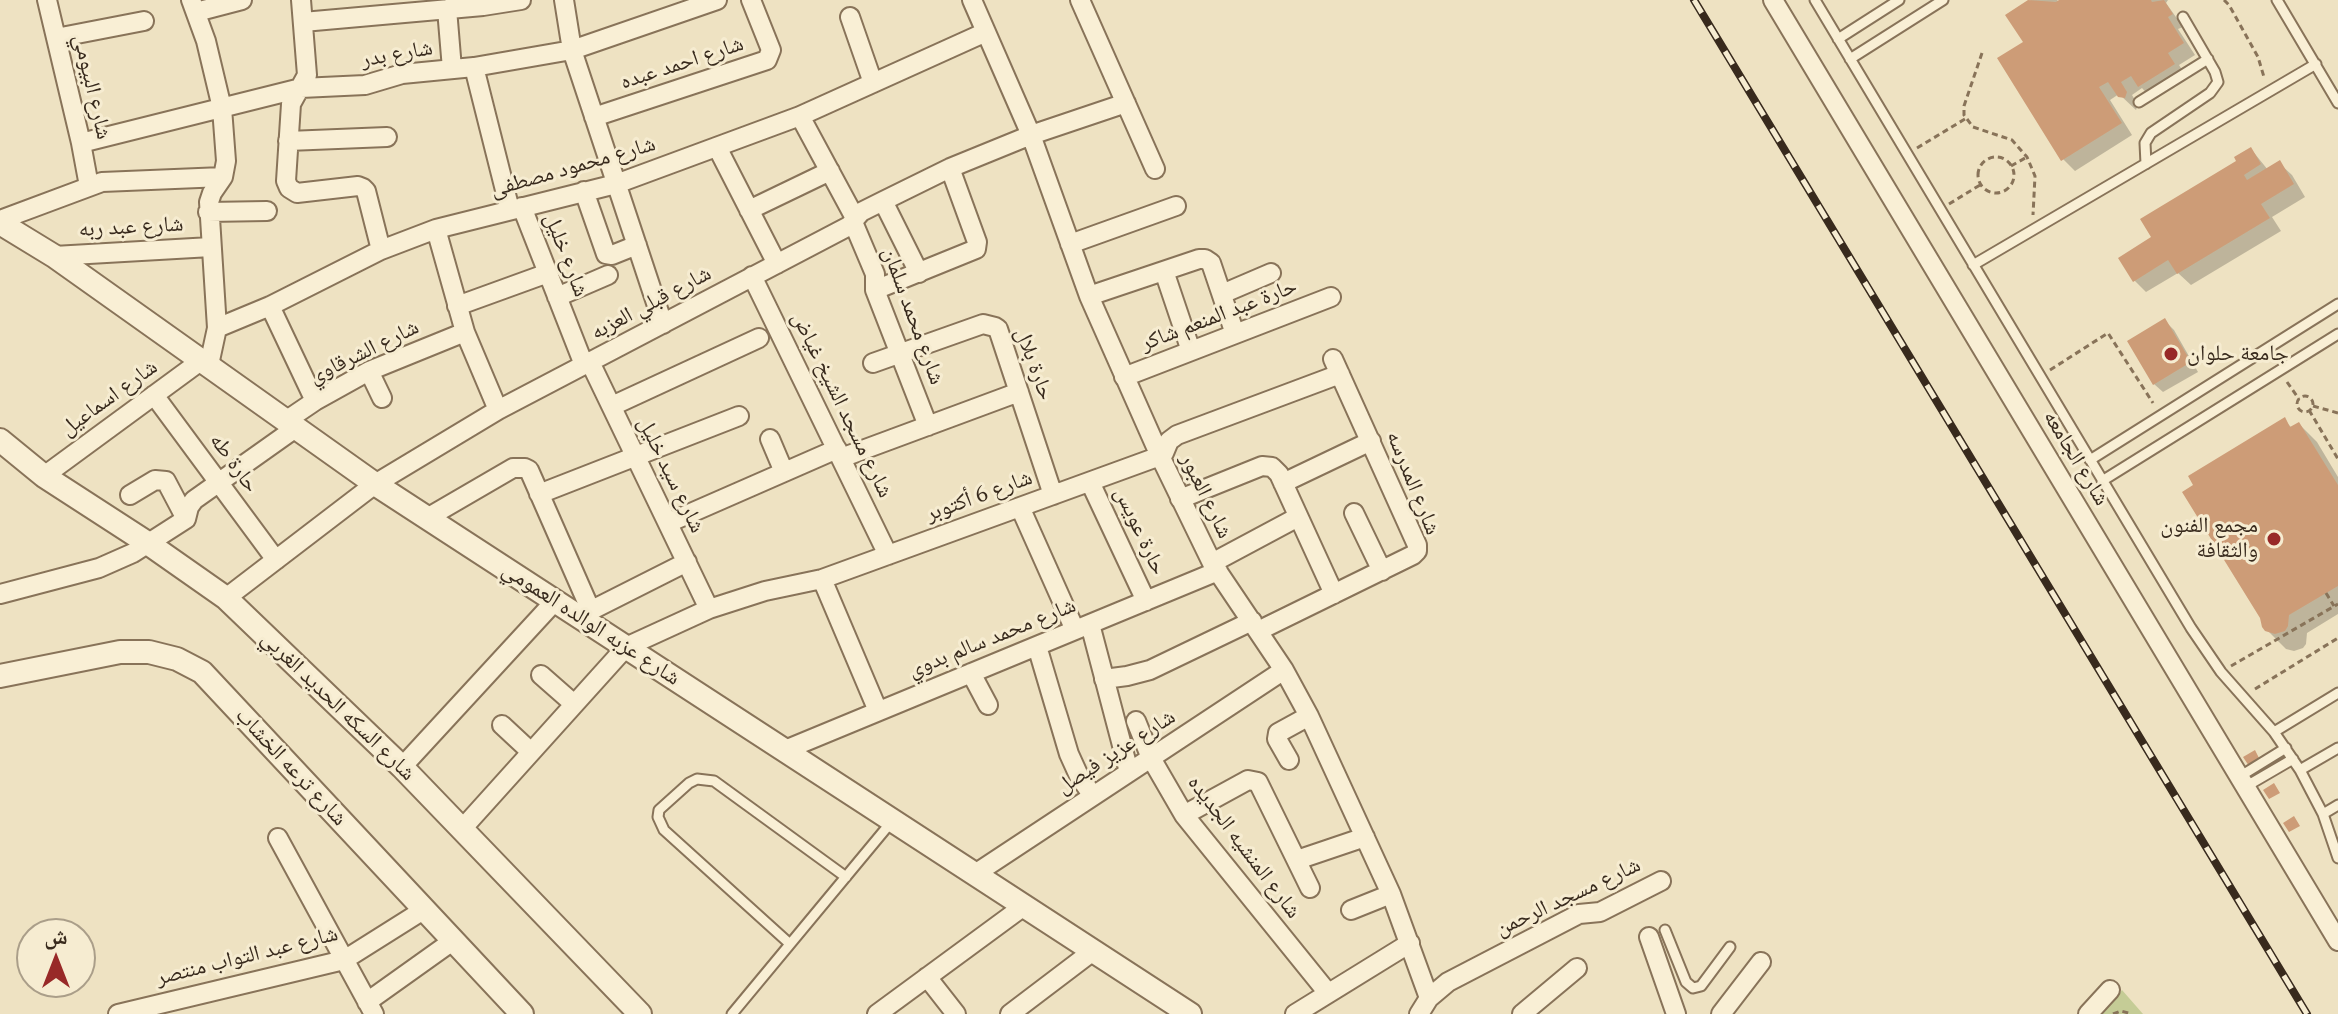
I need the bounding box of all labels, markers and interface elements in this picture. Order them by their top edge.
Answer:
street label: شارع احمد عبده [617,31,747,95]
street label: شارع البيومي [67,32,117,142]
street label: شارع بدر [359,35,435,73]
street label: شارع محمود مصطفى [488,131,658,203]
street label: شارع خليل [538,209,594,301]
street label: شارع عبد ربه [78,211,184,243]
street label: شارع محمد سلمان [876,244,950,388]
street label: شارع قبلي العزبه [586,260,716,346]
street label: حارة عبد المنعم شاكر [1137,273,1301,357]
street label: شارع مسجد الشيخ غياض [786,308,898,502]
street label: شارع الشرقاوي [305,314,423,390]
street label: حارة بلال [1009,324,1059,404]
place label: جامعة حلوان [2187,341,2289,367]
marker: جامعة حلوان [2162,345,2180,363]
street label: شارع اسماعيل [55,354,163,442]
street label: شارع الجامعه [2037,406,2115,510]
street label: شارع سيد خليل [632,413,710,537]
street label: شارع المدرسه [1380,427,1446,539]
street label: حارة طه [204,428,264,498]
street label: شارع العبور [1174,449,1238,543]
street label: شارع 6 أكتوبر [922,464,1036,528]
street label: حارة عويس [1108,483,1172,579]
place label: مجمع الفنون والثقافة [2160,513,2258,564]
marker: مجمع الفنون والثقافة [2265,530,2283,548]
street label: شارع عزبه الوالده العمومي [497,557,685,691]
street label: شارع محمد سالم بدوي [904,592,1080,684]
street label: شارع السكه الحديد الغربي [255,626,421,786]
street label: شارع ترعه الخشاب [230,703,352,831]
street label: شارع عزيز فيصل [1052,704,1180,800]
street label: شارع المنشيه الجديده [1182,770,1306,924]
street label: شارع مسجد الرحمن [1491,852,1645,942]
north arrow [16,918,96,998]
text: ش [44,921,68,950]
street label: شارع عبد التواب منتصر [153,921,341,991]

